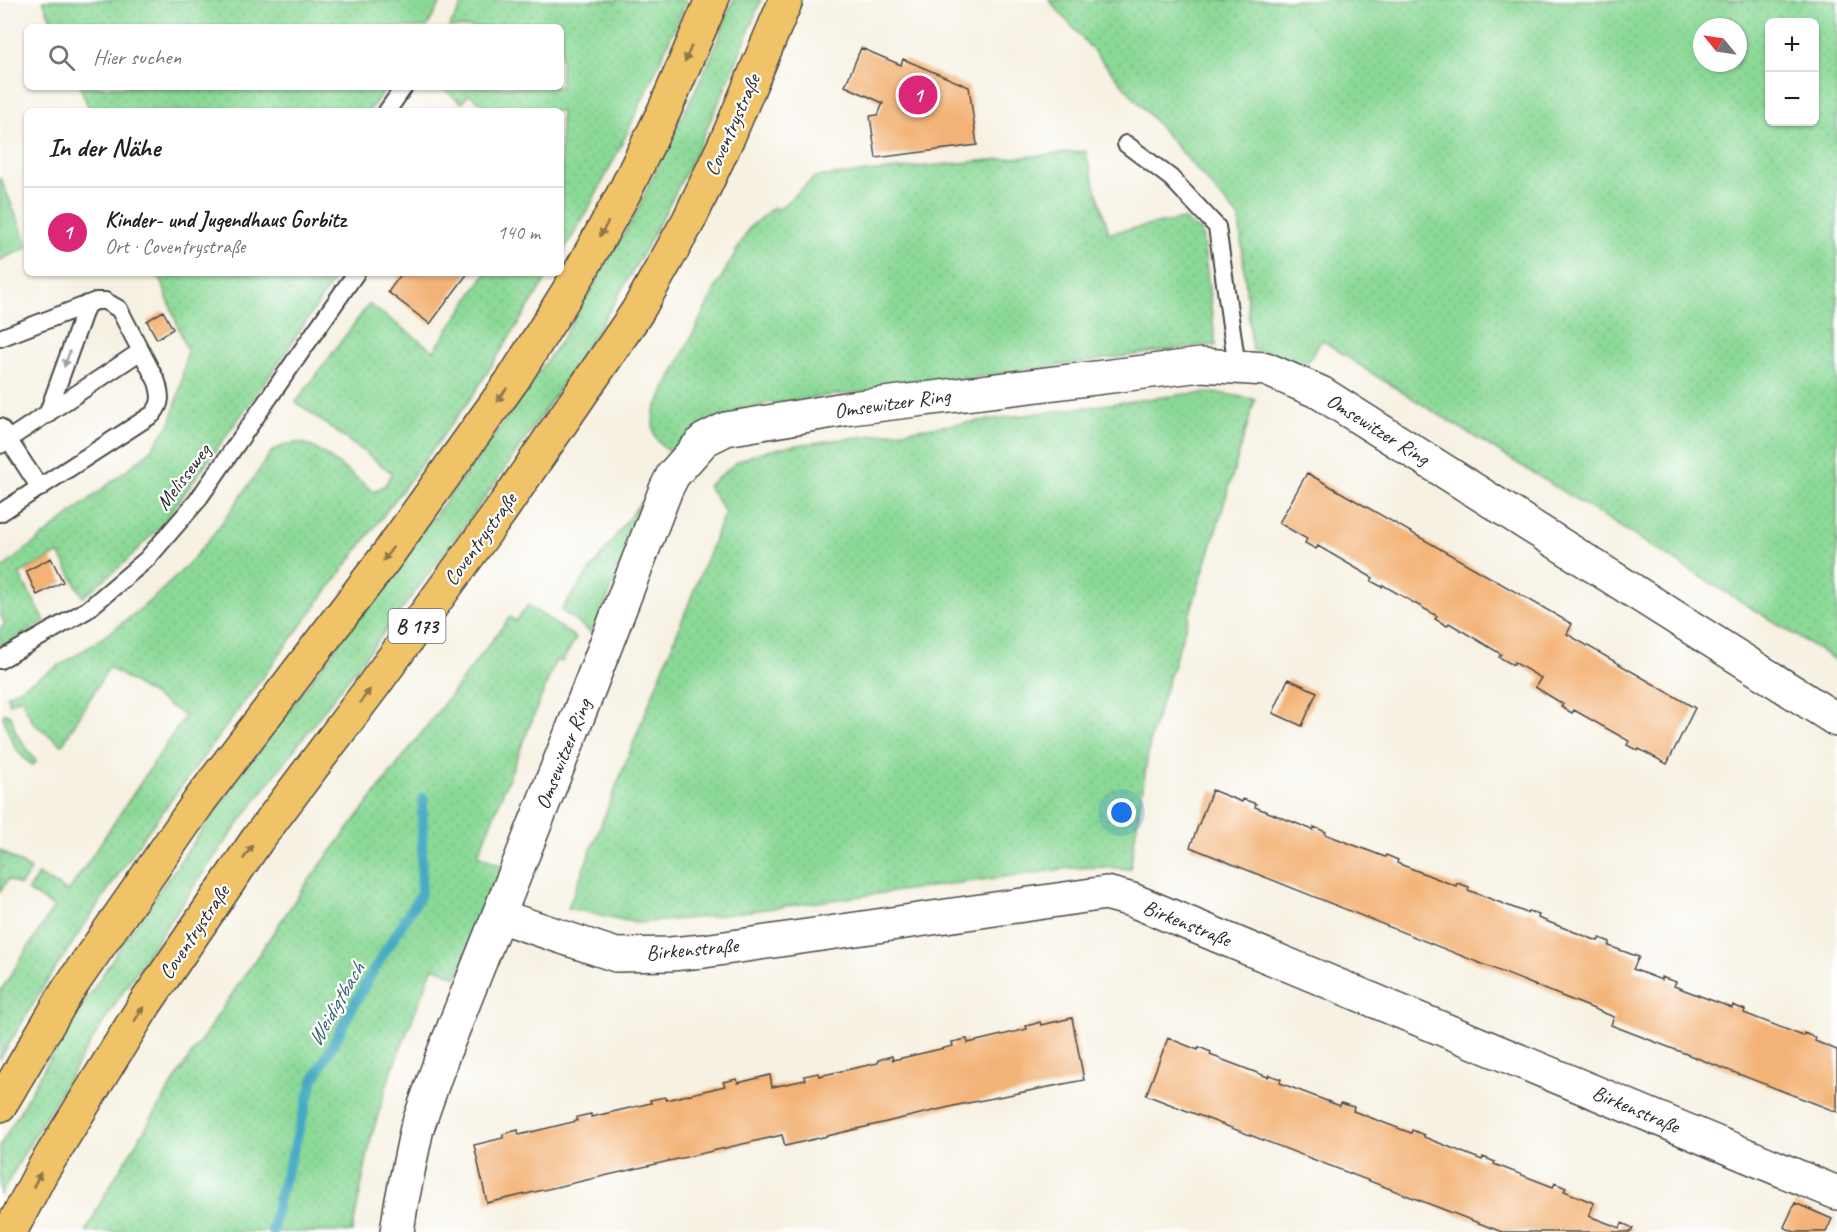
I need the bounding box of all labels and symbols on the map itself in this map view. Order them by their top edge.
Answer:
north arrow [1693,18,1747,72]
one-way arrow [684,45,693,62]
street label: Coventrystraße [698,68,767,180]
pin: 1 [898,72,938,118]
one-way arrow [599,221,609,238]
one-way arrow [61,350,71,368]
street label: Omsewitzer Ring [832,382,953,424]
one-way arrow [496,387,508,403]
street label: Omsewitzer Ring [1322,387,1436,472]
street label: Melisseweg [150,438,217,515]
street label: Coventrystraße [438,486,524,590]
one-way arrow [382,545,394,561]
road number: B 173 [388,609,446,643]
one-way arrow [359,689,371,705]
street label: Omsewitzer Ring [529,694,597,813]
your location [1107,798,1136,827]
one-way arrow [242,845,254,861]
street label: Coventrystraße [153,878,236,984]
street label: Birkenstraße [1139,894,1237,953]
street label: Birkenstraße [645,932,741,966]
water label: Weidigtbach [301,956,372,1051]
one-way arrow [133,1006,144,1022]
street label: Birkenstraße [1589,1079,1685,1140]
one-way arrow [31,1171,41,1189]

